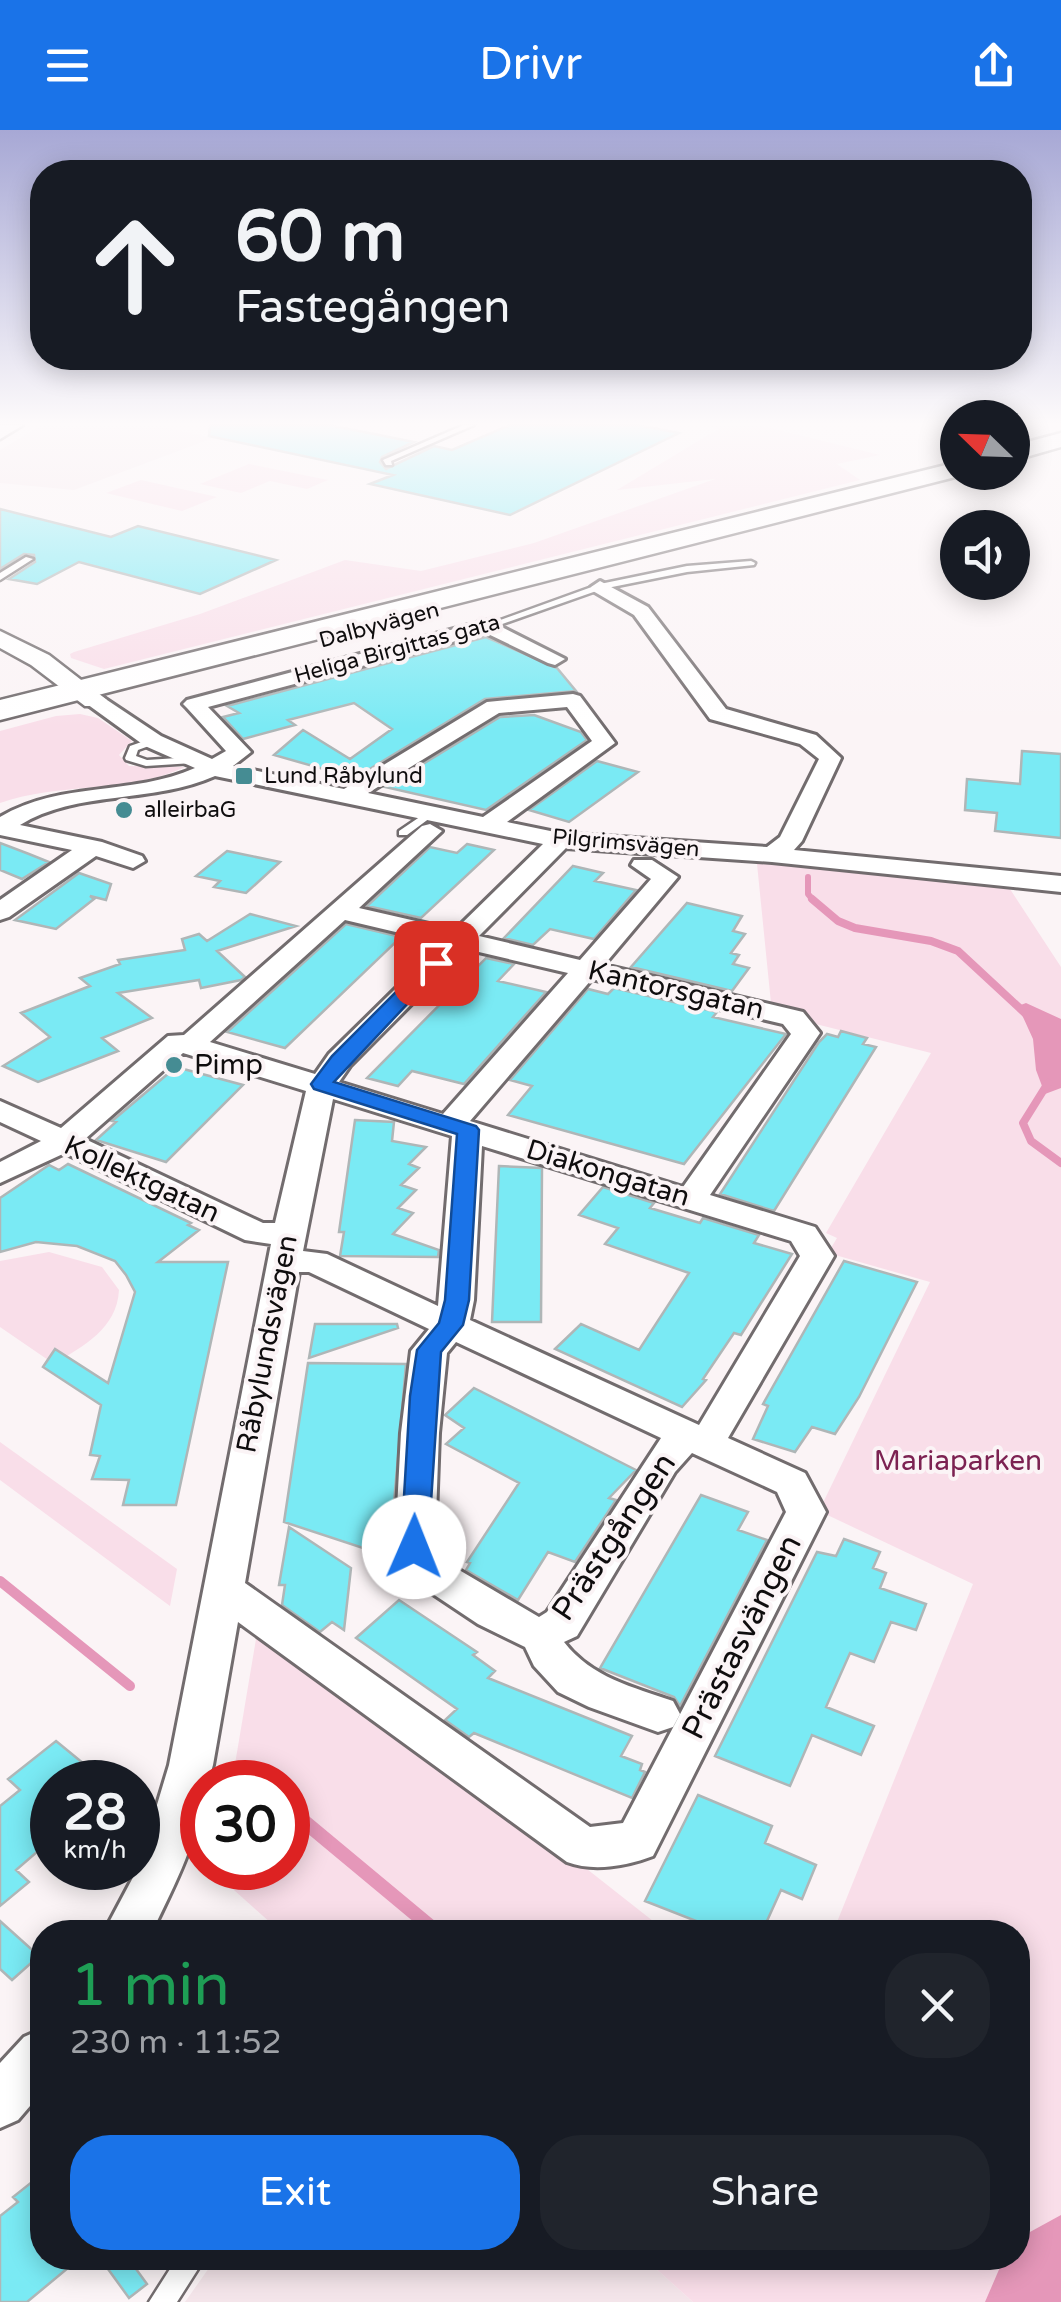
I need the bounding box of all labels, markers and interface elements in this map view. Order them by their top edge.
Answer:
icon: menu [40,38,95,93]
text: Drivr [479,38,582,92]
icon: share [966,38,1021,93]
text: 60 m [235,196,405,280]
icon: ahead [70,200,200,330]
text: Fastegången [235,281,510,335]
north arrow [940,400,1030,490]
map controls [940,400,1030,600]
button: sound [940,510,1030,600]
street label: Dalbyvägen [316,596,442,654]
street label: Heliga Birgittas gata [291,609,503,689]
place label: Lund Råbylund [264,763,423,789]
marker: Lund Råbylund [233,765,255,787]
place label: alleirbaG [144,797,236,823]
marker: alleirbaG [113,799,135,821]
street label: Pilgrimsvägen [551,824,701,862]
pin [394,921,479,1006]
icon: arrive [409,936,464,991]
street label: Kantorsgatan [585,953,767,1027]
place label: Pimp [194,1048,263,1082]
marker: Pimp [163,1054,185,1076]
street label: Kollektgatan [59,1128,225,1230]
street label: Diakongatan [522,1132,694,1214]
street label: Råbylundsvägen [229,1232,305,1456]
park label: Mariaparken [874,1444,1042,1478]
street label: Prästgången [544,1446,684,1628]
position arrow [362,1495,466,1599]
street label: Prästasvängen [674,1528,810,1746]
speed limit sign: 30 [180,1760,310,1890]
text: 28 [64,1783,126,1843]
text: km/h [64,1835,126,1865]
text: 1 min [70,1950,230,2022]
button: close [885,1953,990,2058]
text: 230 m · 11:52 [70,2024,282,2062]
button: Exit [70,2135,520,2250]
button: Share [540,2135,990,2250]

